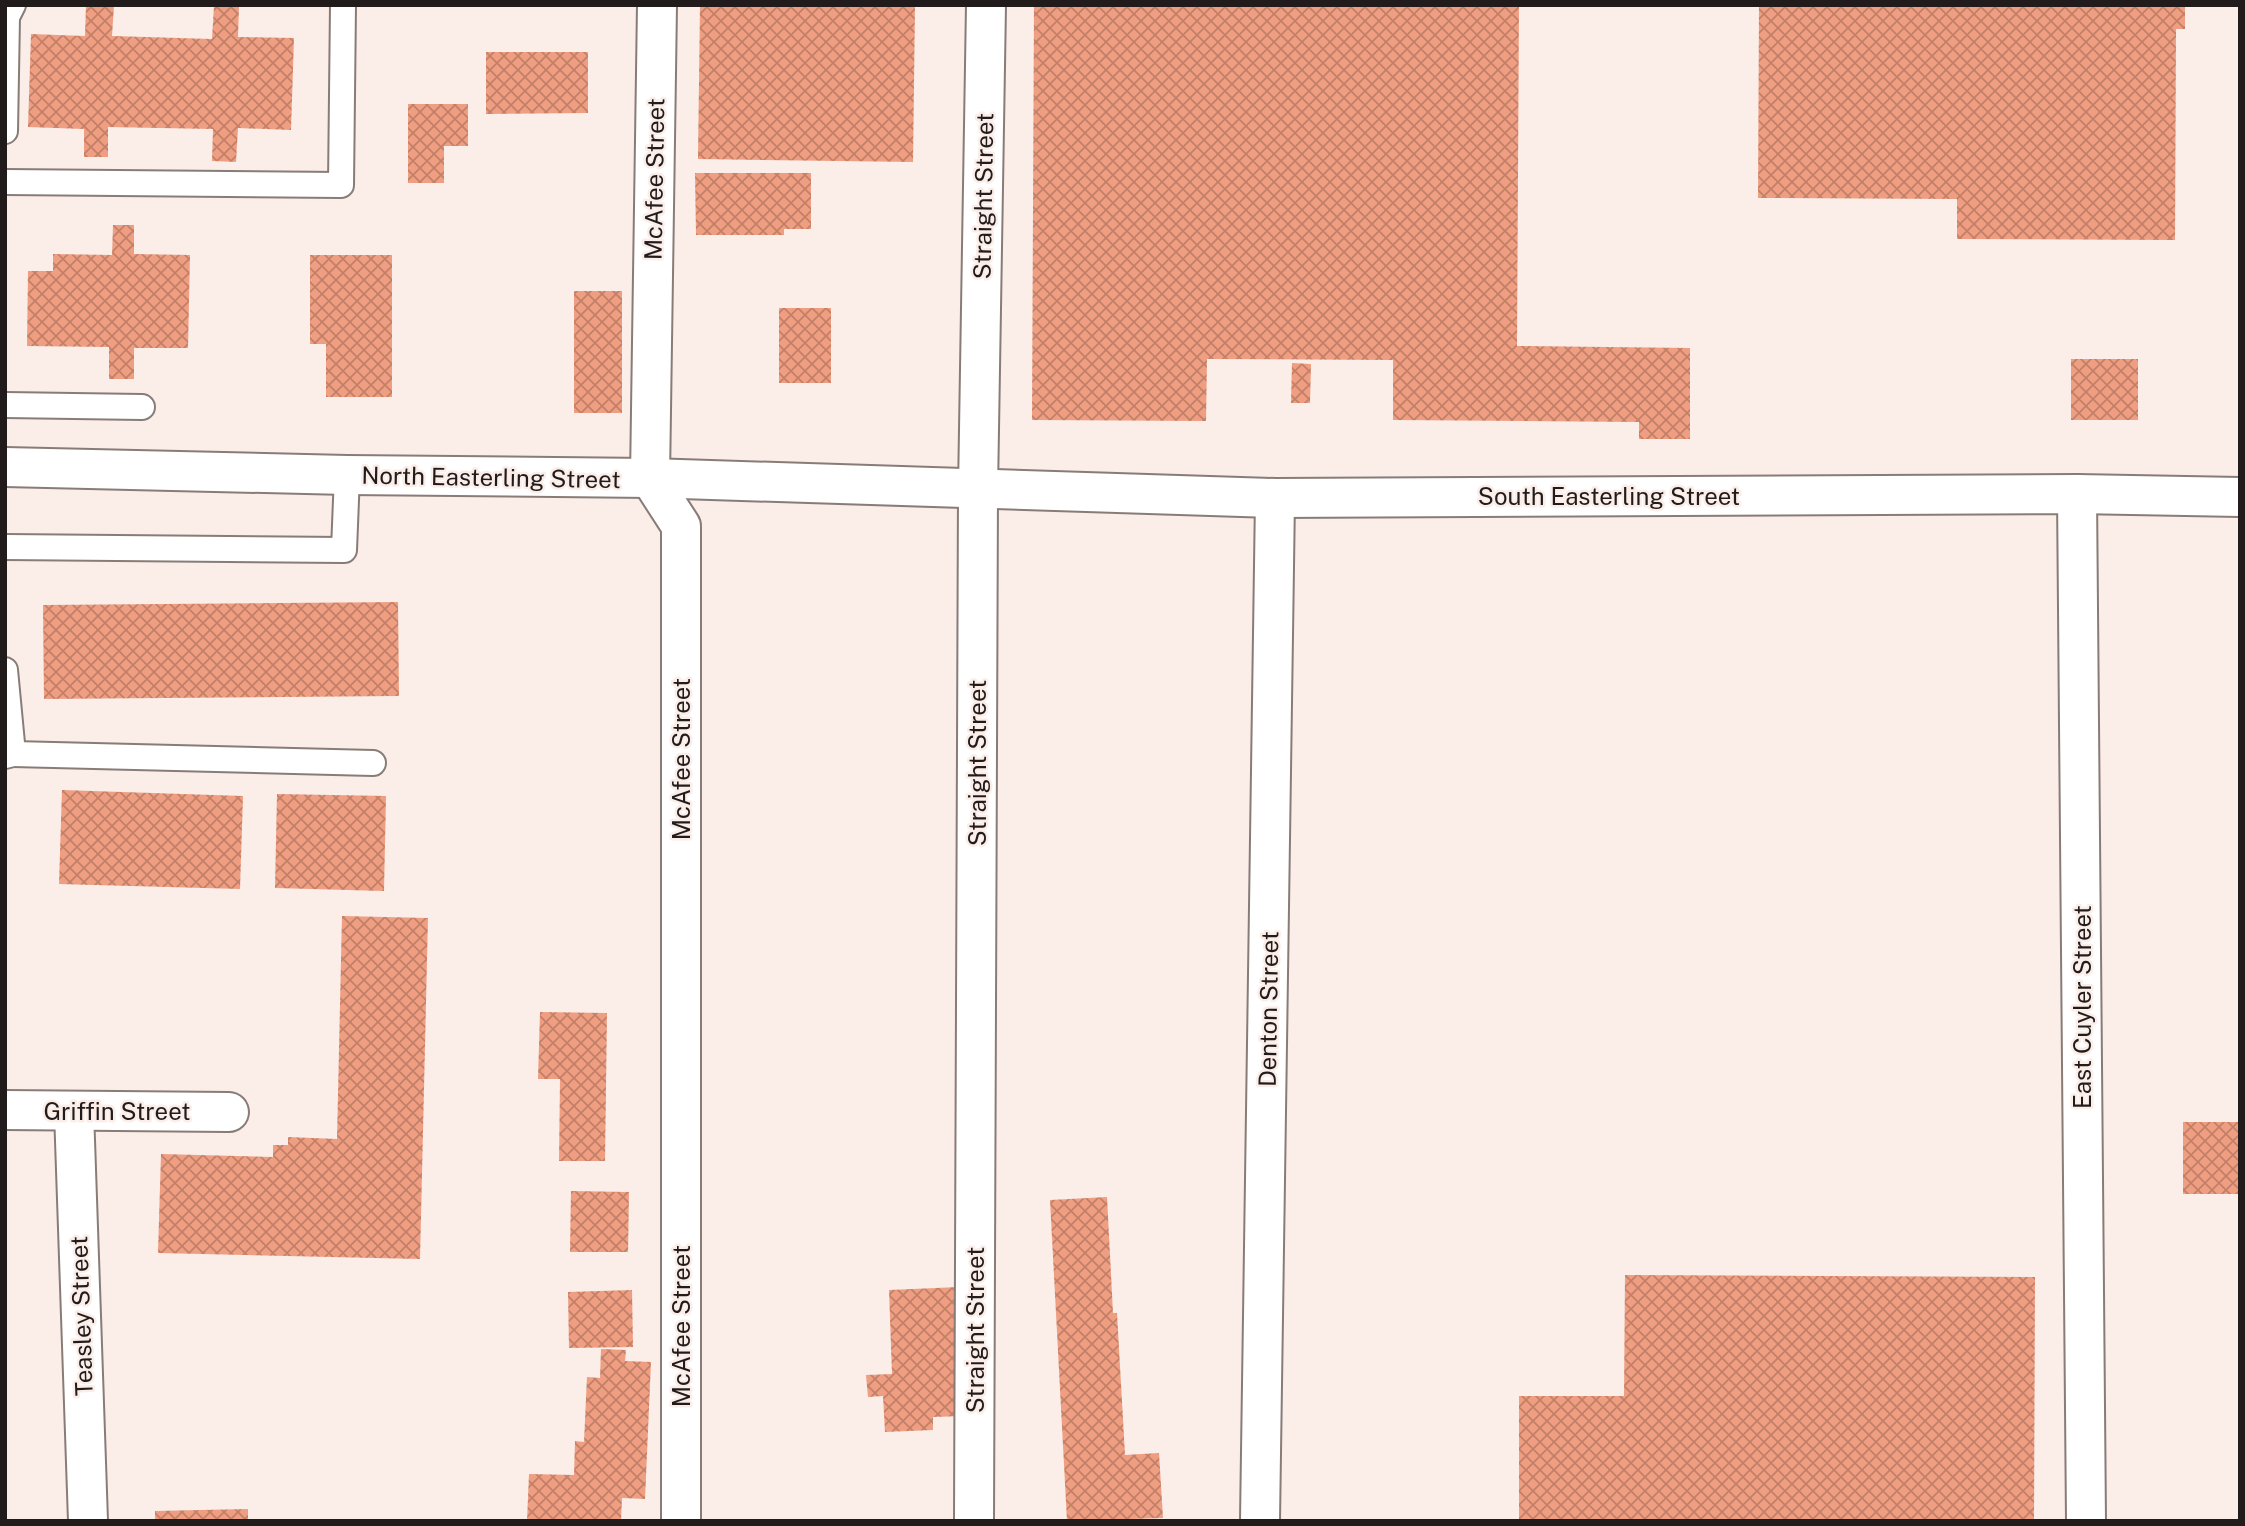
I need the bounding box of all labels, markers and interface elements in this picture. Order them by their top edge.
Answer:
street label: McAfee Street [639,98,669,260]
street label: Straight Street [968,112,998,280]
street label: North Easterling Street [361,461,621,493]
street label: South Easterling Street [1478,482,1740,510]
street label: McAfee Street [667,678,695,840]
street label: Straight Street [963,680,991,846]
street label: East Cuyler Street [2068,905,2096,1109]
street label: Denton Street [1253,931,1283,1087]
street label: Griffin Street [43,1097,191,1125]
street label: Teasley Street [64,1236,98,1396]
street label: McAfee Street [667,1245,695,1407]
street label: Straight Street [961,1247,989,1413]

